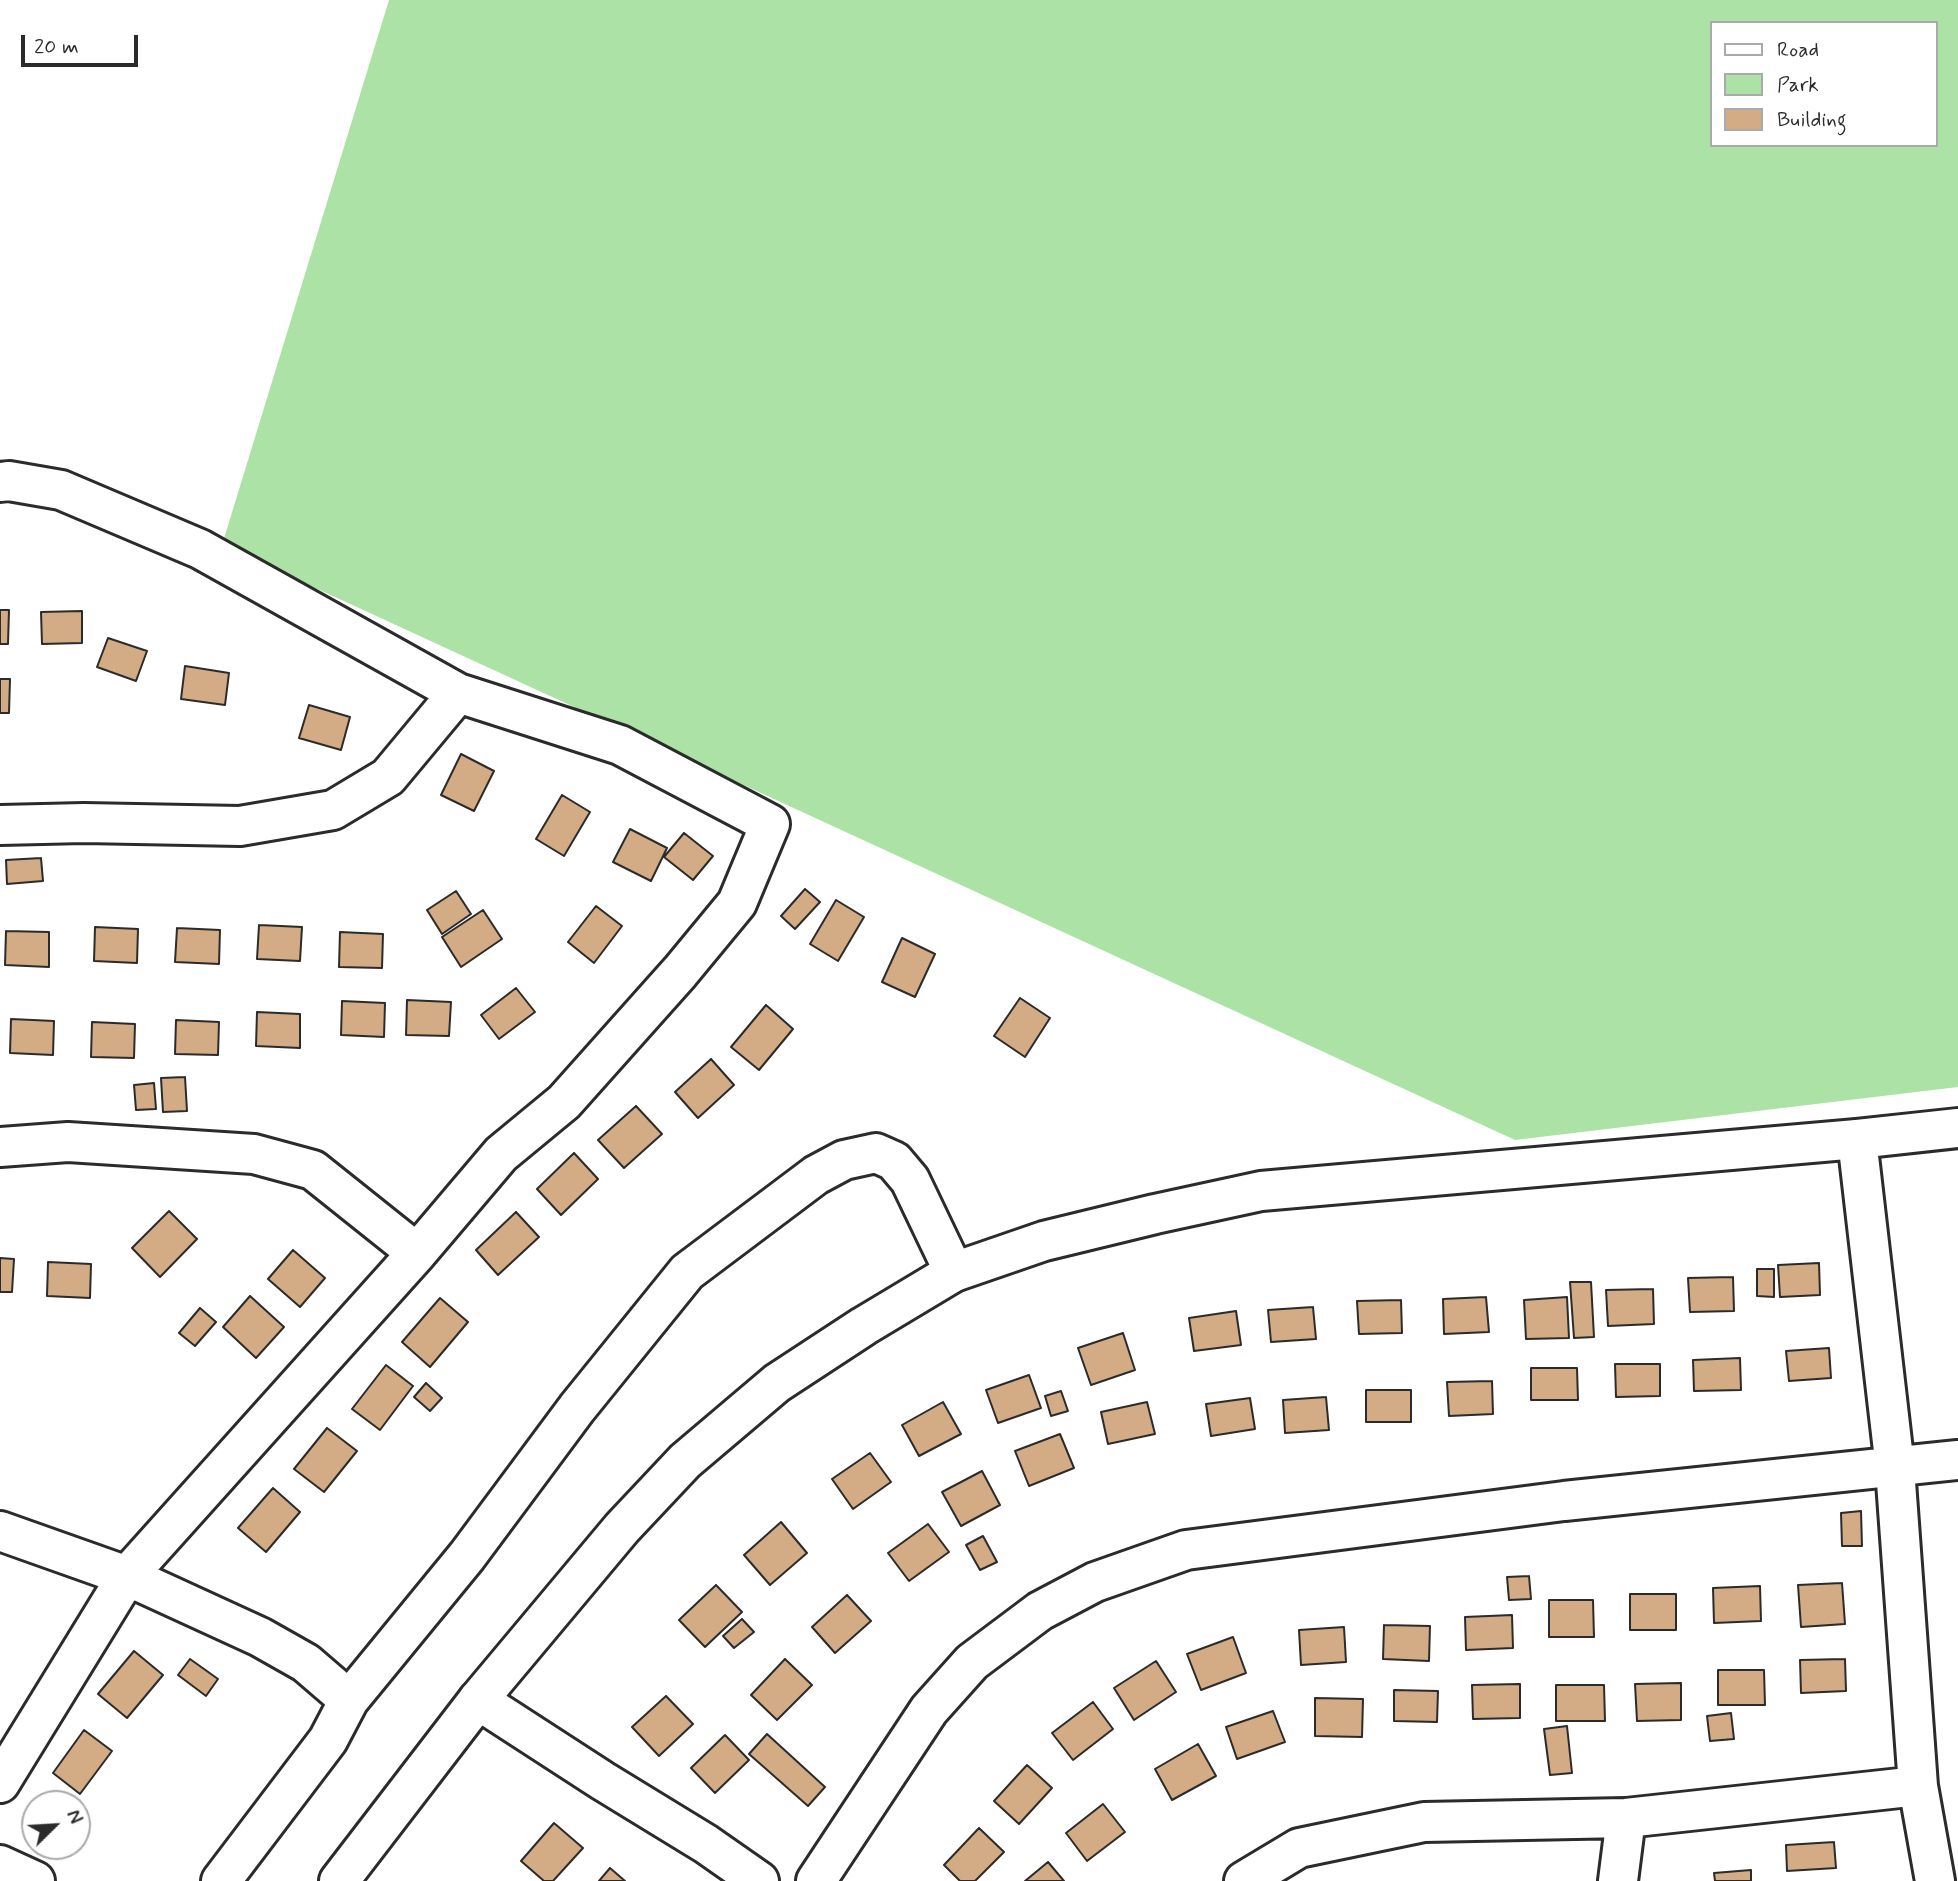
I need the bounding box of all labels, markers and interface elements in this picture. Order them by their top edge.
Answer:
scale bar [24,21,142,65]
legend [1710,21,1937,147]
text: 20 m [34,33,79,61]
text: Road [1777,36,1819,64]
text: Park [1777,71,1819,99]
text: Building [1777,106,1847,134]
north arrow [21,1790,91,1860]
text: N [60,1806,88,1828]

